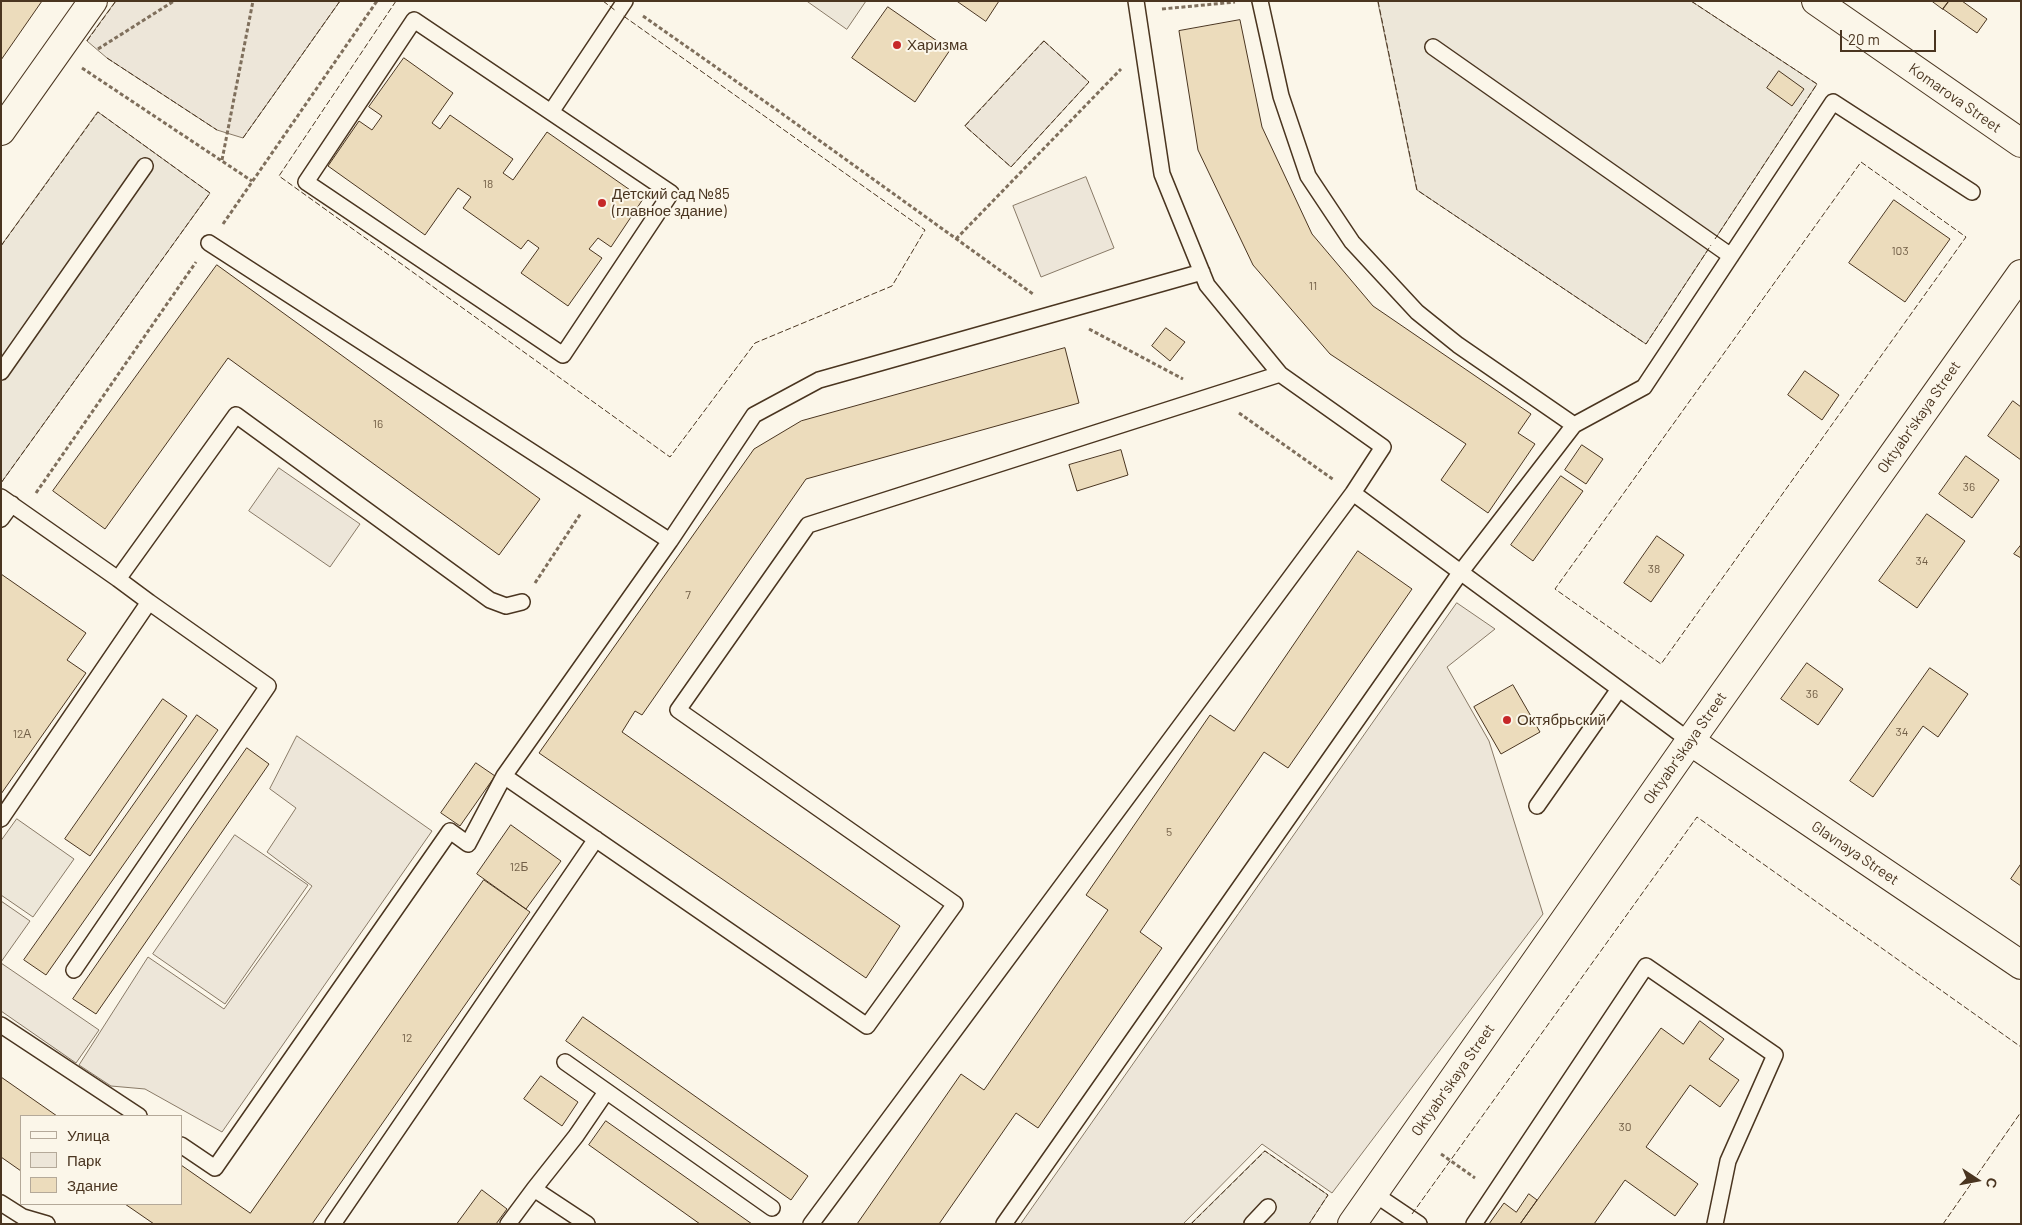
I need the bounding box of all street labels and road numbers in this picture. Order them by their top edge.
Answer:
street label: Komarova Street [1905,59,2005,137]
street label: Oktyabr'skaya Street [1874,357,1964,477]
street label: Oktyabr'skaya Street [1640,688,1730,808]
street label: Glavnaya Street [1808,817,1902,889]
street label: Oktyabr'skaya Street [1408,1020,1498,1140]

